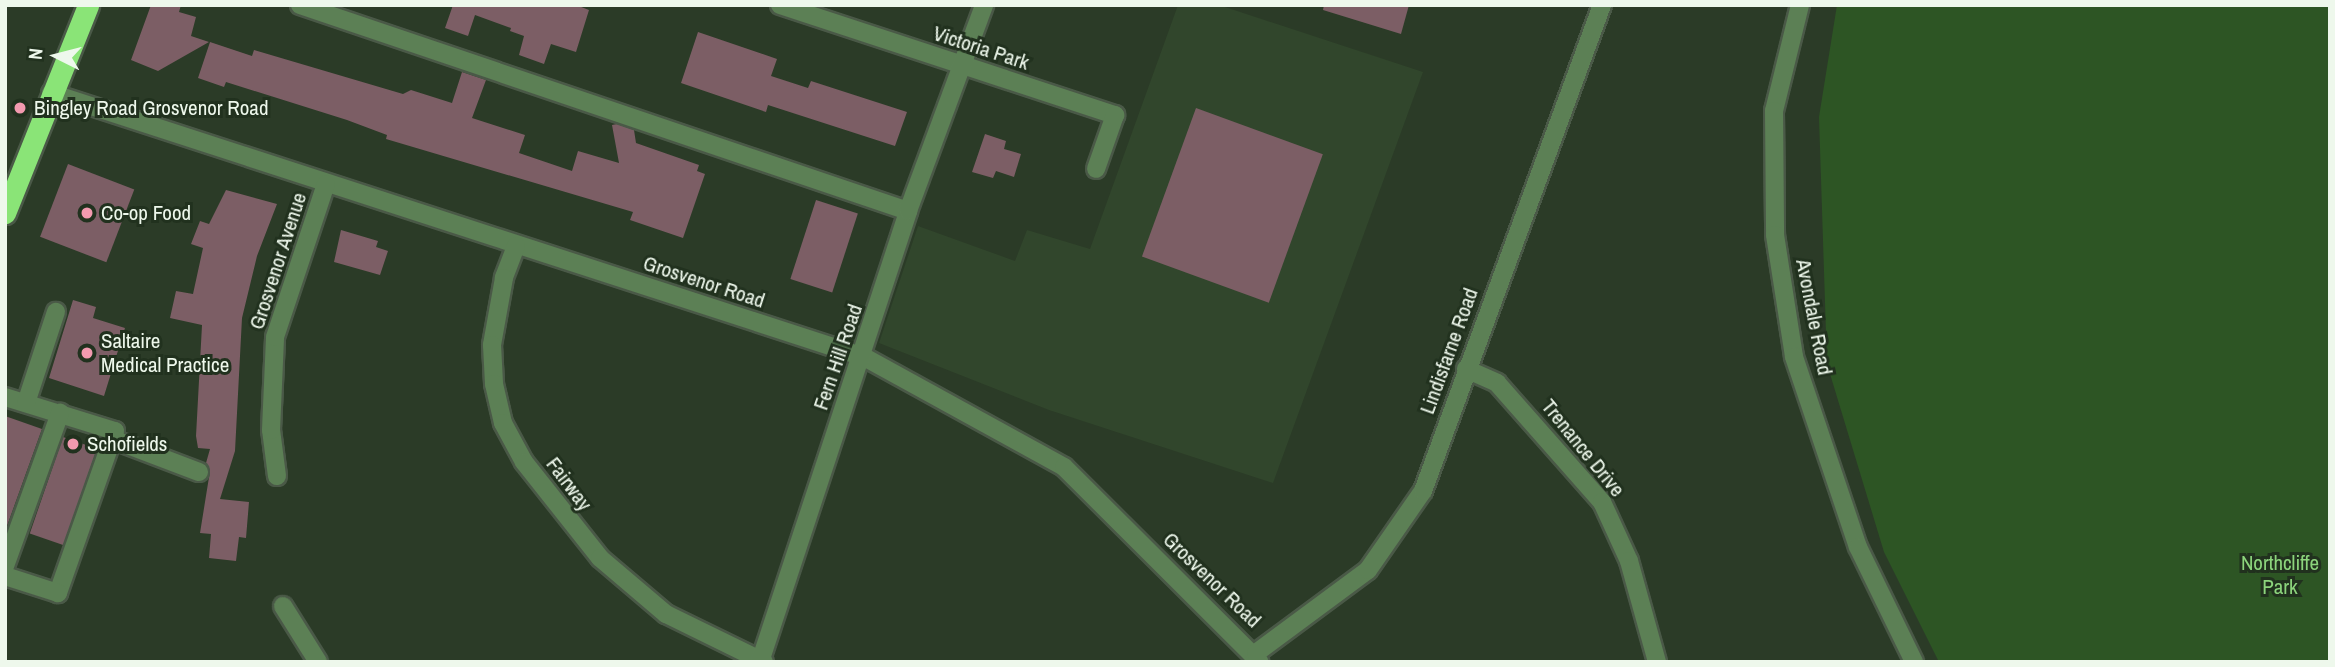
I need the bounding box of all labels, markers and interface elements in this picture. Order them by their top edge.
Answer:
north arrow [21,21,91,91]
street label: Victoria Park [930,21,1032,75]
text: N [22,47,49,61]
place label: Bingley Road Grosvenor Road [34,95,269,121]
marker: Bingley Road Grosvenor Road [12,100,28,116]
street label: Grosvenor Avenue [244,189,312,333]
place label: Co-op Food [101,200,191,226]
marker: Co-op Food [79,205,95,221]
street label: Grosvenor Road [640,250,768,314]
street label: Avondale Road [1790,257,1838,377]
street label: Lindisfarne Road [1415,285,1483,417]
street label: Fern Hill Road [808,301,868,413]
place label: Saltaire Medical Practice [101,328,229,378]
marker: Saltaire Medical Practice [79,345,95,361]
street label: Trenance Drive [1536,394,1630,502]
place label: Schofields [87,431,167,457]
marker: Schofields [65,436,81,452]
street label: Fairway [541,452,597,516]
street label: Grosvenor Road [1158,527,1266,633]
park label: Northcliffe Park [2241,550,2319,600]

